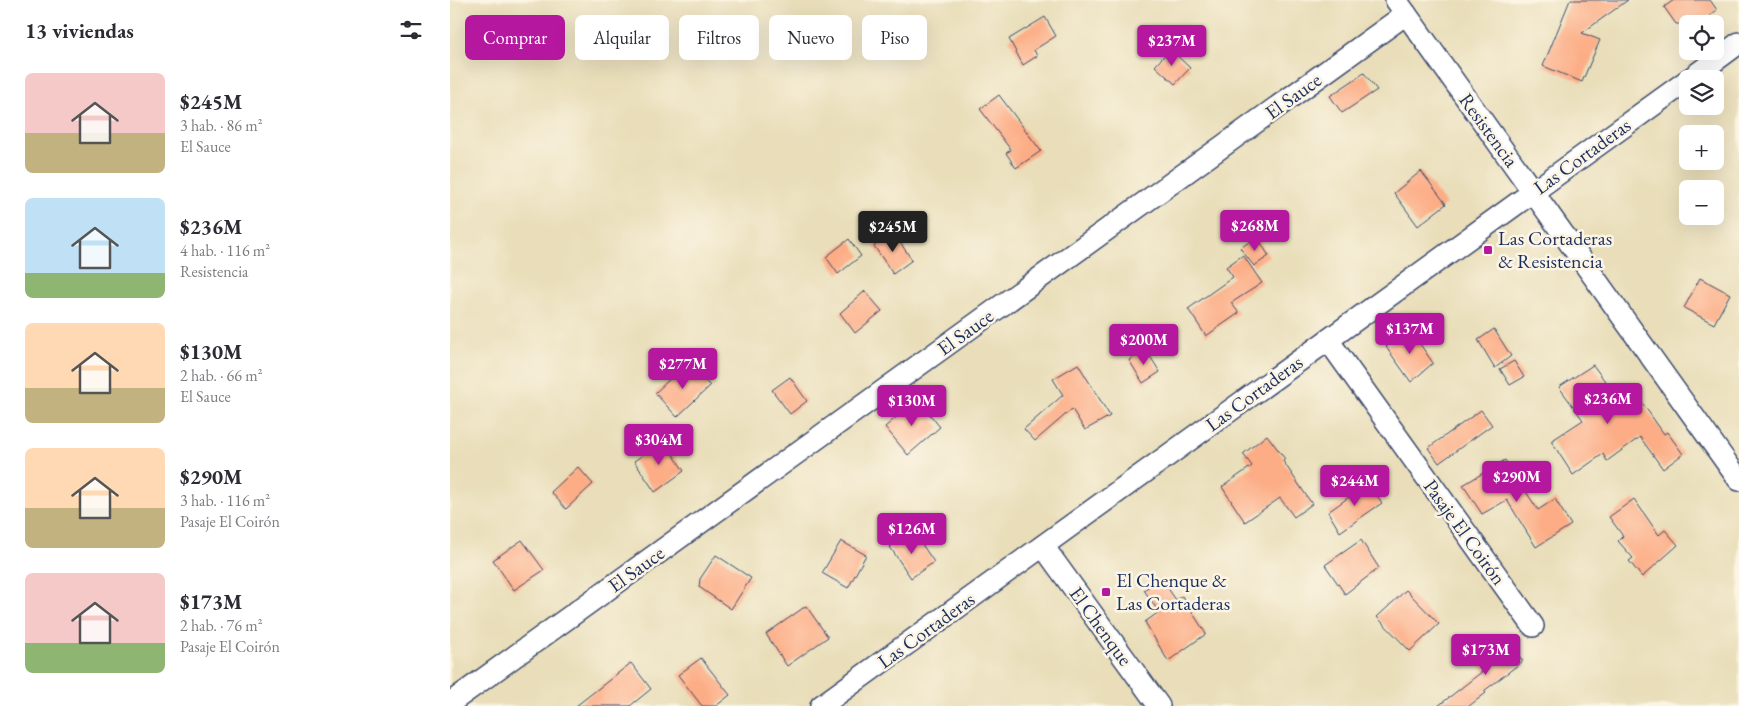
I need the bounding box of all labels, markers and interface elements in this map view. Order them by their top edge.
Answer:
chip: Comprar [465,15,565,60]
chip: Alquilar [575,15,669,60]
chip: Filtros [679,15,759,60]
chip: Nuevo [769,15,852,60]
chip: Piso [862,15,927,60]
map controls [1679,15,1724,225]
button: locate [1679,15,1724,60]
icon: filters [397,16,425,44]
text: 13 viviendas [25,17,134,44]
pin: $237M [1137,24,1207,67]
text: $237M [1148,30,1196,51]
street label: El Sauce [1260,67,1326,125]
button: layers [1679,70,1724,115]
text: $245M [180,88,242,115]
street label: Resistencia [1453,88,1525,172]
icon: home [65,93,125,153]
street label: Las Cortaderas [1528,112,1636,200]
text: 3 hab. · 86 m² [180,115,262,136]
button: + [1679,125,1724,170]
text: El Sauce [180,136,231,157]
button: − [1679,180,1724,225]
pin: $245M [858,210,928,253]
pin: $268M [1220,210,1290,252]
text: $236M [180,213,242,240]
text: $268M [1231,215,1279,236]
text: $245M [869,216,917,237]
icon: home [65,218,125,278]
place label: Las Cortaderas & Resistencia [1498,225,1612,274]
text: 4 hab. · 116 m² [180,240,270,261]
marker: Las Cortaderas & Resistencia [1482,244,1494,256]
text: Resistencia [180,261,248,282]
street label: El Sauce [932,303,998,361]
pin: $137M [1375,312,1445,355]
text: $137M [1386,318,1434,339]
pin: $200M [1109,324,1179,366]
text: $200M [1120,329,1168,350]
text: $130M [180,338,242,365]
icon: home [65,343,125,403]
pin: $277M [648,348,718,390]
street label: Las Cortaderas [1200,349,1308,437]
text: $277M [659,353,707,374]
text: 2 hab. · 66 m² [180,365,262,386]
pin: $236M [1573,382,1643,425]
pin: $130M [877,384,947,427]
text: El Sauce [180,386,231,407]
text: $236M [1584,388,1632,409]
text: $130M [888,390,936,411]
pin: $304M [624,424,694,466]
text: $304M [635,429,683,450]
pin: $290M [1482,460,1552,503]
text: $290M [180,463,242,490]
pin: $244M [1320,464,1390,507]
text: $290M [1493,466,1541,487]
icon: home [65,468,125,528]
text: $244M [1331,470,1379,491]
street label: Pasaje El Coirón [1418,474,1512,590]
text: 3 hab. · 116 m² [180,490,270,511]
text: Pasaje El Coirón [180,511,280,532]
pin: $126M [877,512,947,555]
text: $126M [888,518,936,539]
street label: El Sauce [603,540,669,598]
place label: El Chenque & Las Cortaderas [1116,567,1230,616]
street label: El Chenque [1064,581,1139,671]
street label: Las Cortaderas [872,586,980,674]
marker: El Chenque & Las Cortaderas [1100,586,1112,598]
text: $173M [180,588,242,615]
icon: home [65,593,125,653]
text: 2 hab. · 76 m² [180,615,262,636]
pin: $173M [1451,634,1521,676]
text: Pasaje El Coirón [180,636,280,657]
text: $173M [1462,639,1510,660]

